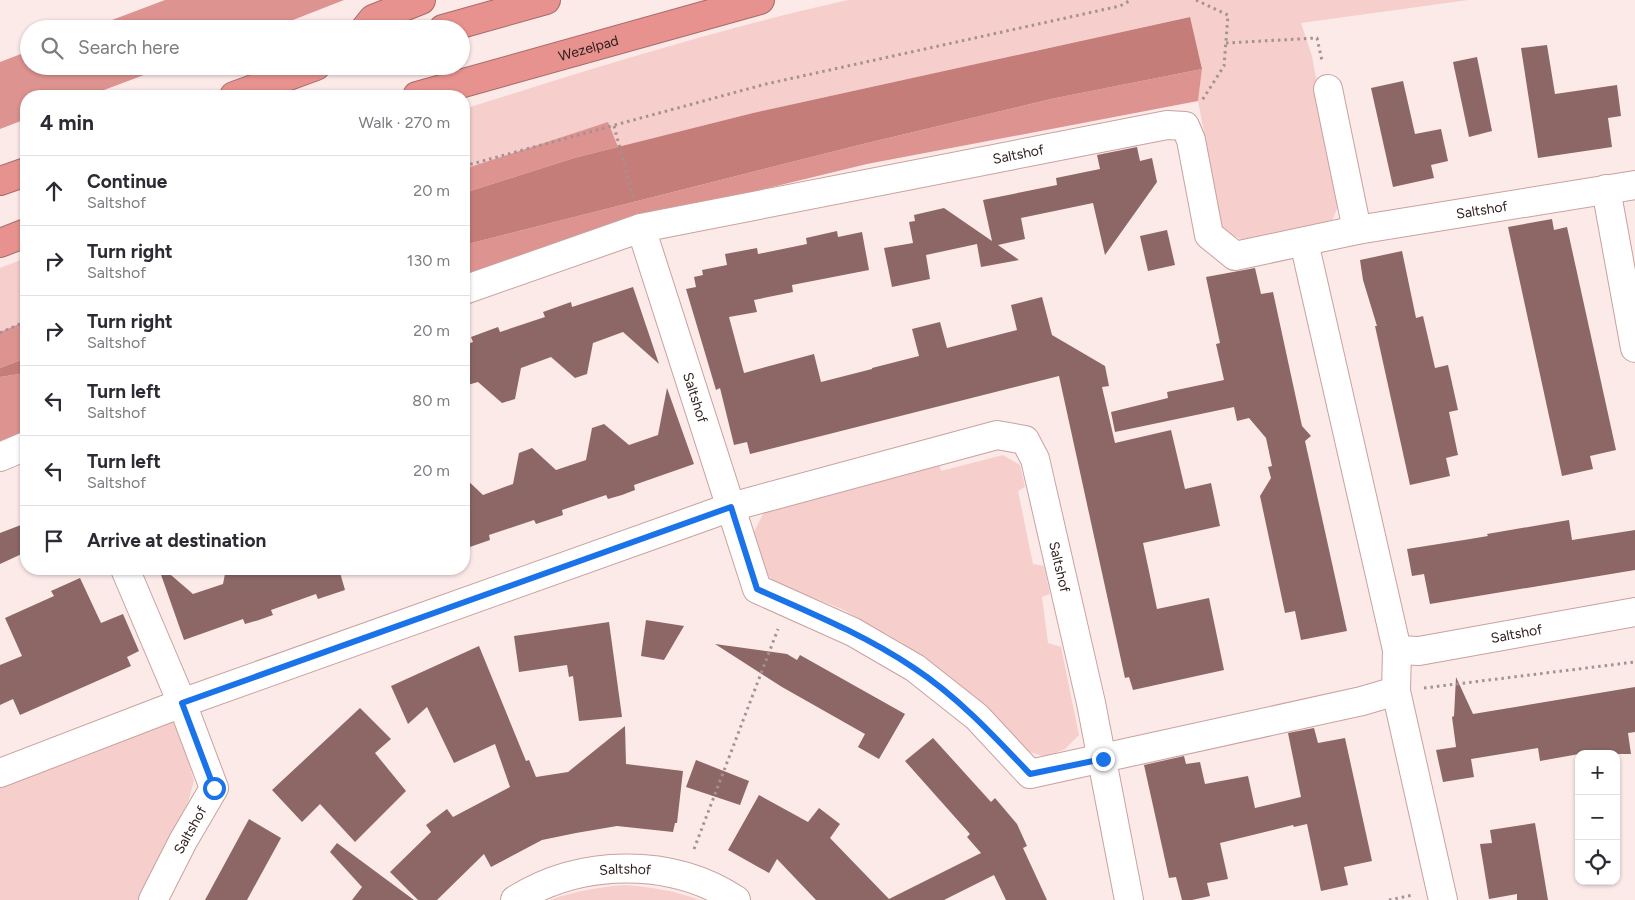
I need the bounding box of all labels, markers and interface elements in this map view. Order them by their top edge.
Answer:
search box [20,20,470,75]
street label: Wezelpad [557,32,621,65]
icon: search [38,34,66,62]
text: Search here [78,36,180,59]
text: 4 min [40,110,94,135]
text: Walk · 270 m [359,113,450,132]
street label: Saltshof [991,141,1046,168]
text: Continue [87,170,167,193]
icon: ahead [40,177,68,205]
text: 20 m [413,181,450,200]
text: Saltshof [87,193,146,212]
street label: Saltshof [1455,198,1510,223]
text: Turn right [87,240,173,263]
icon: right [40,247,68,275]
text: 130 m [407,251,450,270]
text: Saltshof [87,263,146,282]
text: Turn right [87,310,173,333]
icon: right [40,317,68,345]
text: 20 m [413,321,450,340]
text: Saltshof [87,333,146,352]
street label: Saltshof [679,370,711,426]
text: Turn left [87,380,161,403]
icon: left [40,387,68,415]
text: 80 m [412,391,450,410]
text: Saltshof [87,403,146,422]
text: Turn left [87,450,161,473]
icon: left [40,457,68,485]
text: 20 m [413,461,450,480]
text: Saltshof [87,473,146,492]
icon: arrive [40,527,68,555]
text: Arrive at destination [87,529,266,552]
street label: Saltshof [1045,540,1074,595]
street label: Saltshof [1490,621,1544,647]
route end [1092,748,1115,771]
map controls [1575,750,1620,885]
button: + [1575,750,1620,795]
route start [203,777,226,800]
button: − [1575,795,1620,840]
street label: Saltshof [170,803,211,857]
button: locate [1575,840,1620,885]
street label: Saltshof [598,860,653,879]

